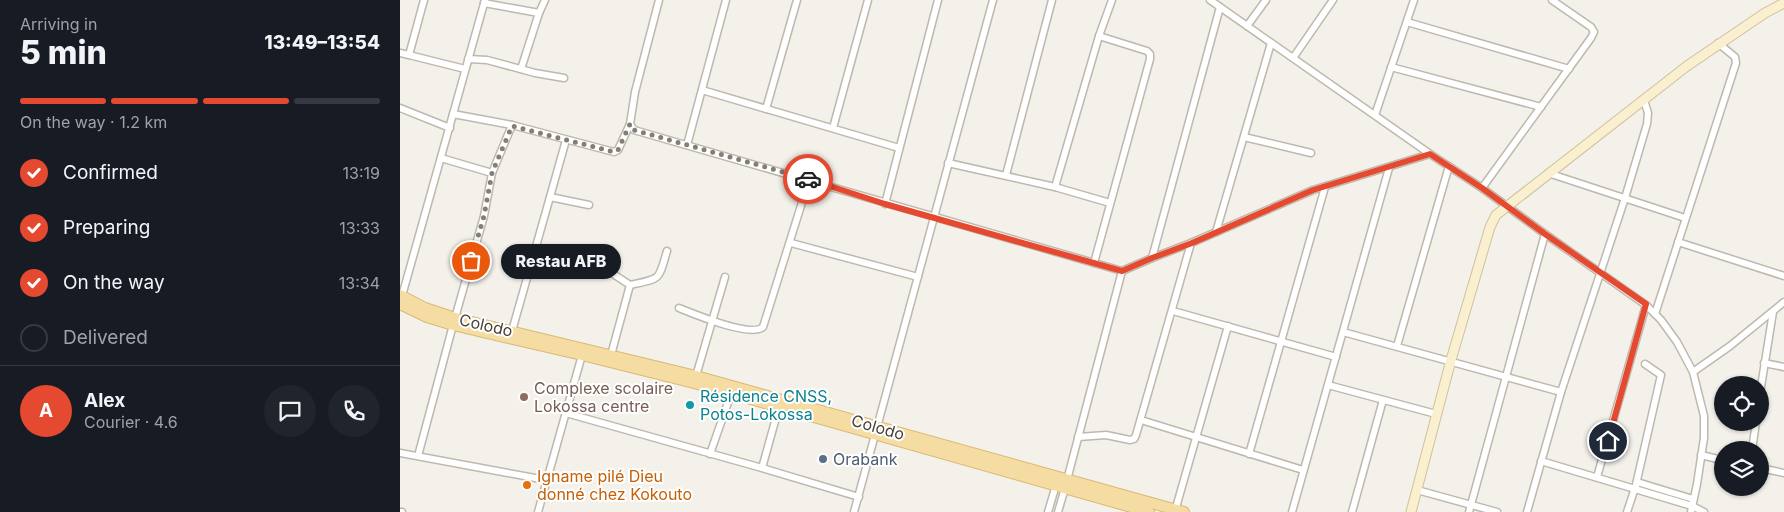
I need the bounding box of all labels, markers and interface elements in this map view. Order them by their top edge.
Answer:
text: Arriving in [20,14,97,34]
text: 13:49–13:54 [264,31,380,54]
text: 5 min [20,33,107,72]
text: On the way · 1.2 km [20,112,167,132]
courier [783,154,833,204]
icon: check [20,159,48,187]
text: Confirmed [63,161,158,184]
text: 13:19 [343,163,380,183]
icon: car [794,165,822,193]
icon: check [20,214,48,242]
text: Preparing [63,216,150,239]
text: 13:33 [339,218,380,238]
pin [450,240,492,282]
callout: Restau AFB [501,244,621,278]
icon: bag [457,247,485,275]
text: Restau AFB [516,251,606,271]
icon: check [20,269,48,297]
text: On the way [63,271,165,294]
text: 13:34 [339,273,380,293]
street label: Colodo [457,309,515,341]
text: Delivered [63,326,148,349]
map controls [1714,376,1769,496]
button: locate [1714,376,1769,431]
place label: Complexe scolaire Lokossa centre [534,378,673,416]
button: chat [264,385,316,437]
button: phone [328,385,380,437]
place label: Résidence CNSS, Potos-Lokossa [700,386,832,424]
text: Alex [84,389,125,412]
marker: Complexe scolaire Lokossa centre [518,391,530,403]
text: A [39,399,53,422]
marker: Résidence CNSS, Potos-Lokossa [684,399,696,411]
street label: Colodo [849,410,907,444]
text: Courier · 4.6 [84,412,178,432]
pin [1587,420,1629,462]
icon: home [1594,427,1622,455]
button: layers [1714,441,1769,496]
place label: Orabank [833,449,898,469]
marker: Orabank [817,453,829,465]
place label: Igname pilé Dieu donné chez Kokouto [537,466,692,504]
marker: Igname pilé Dieu donné chez Kokouto [521,479,533,491]

